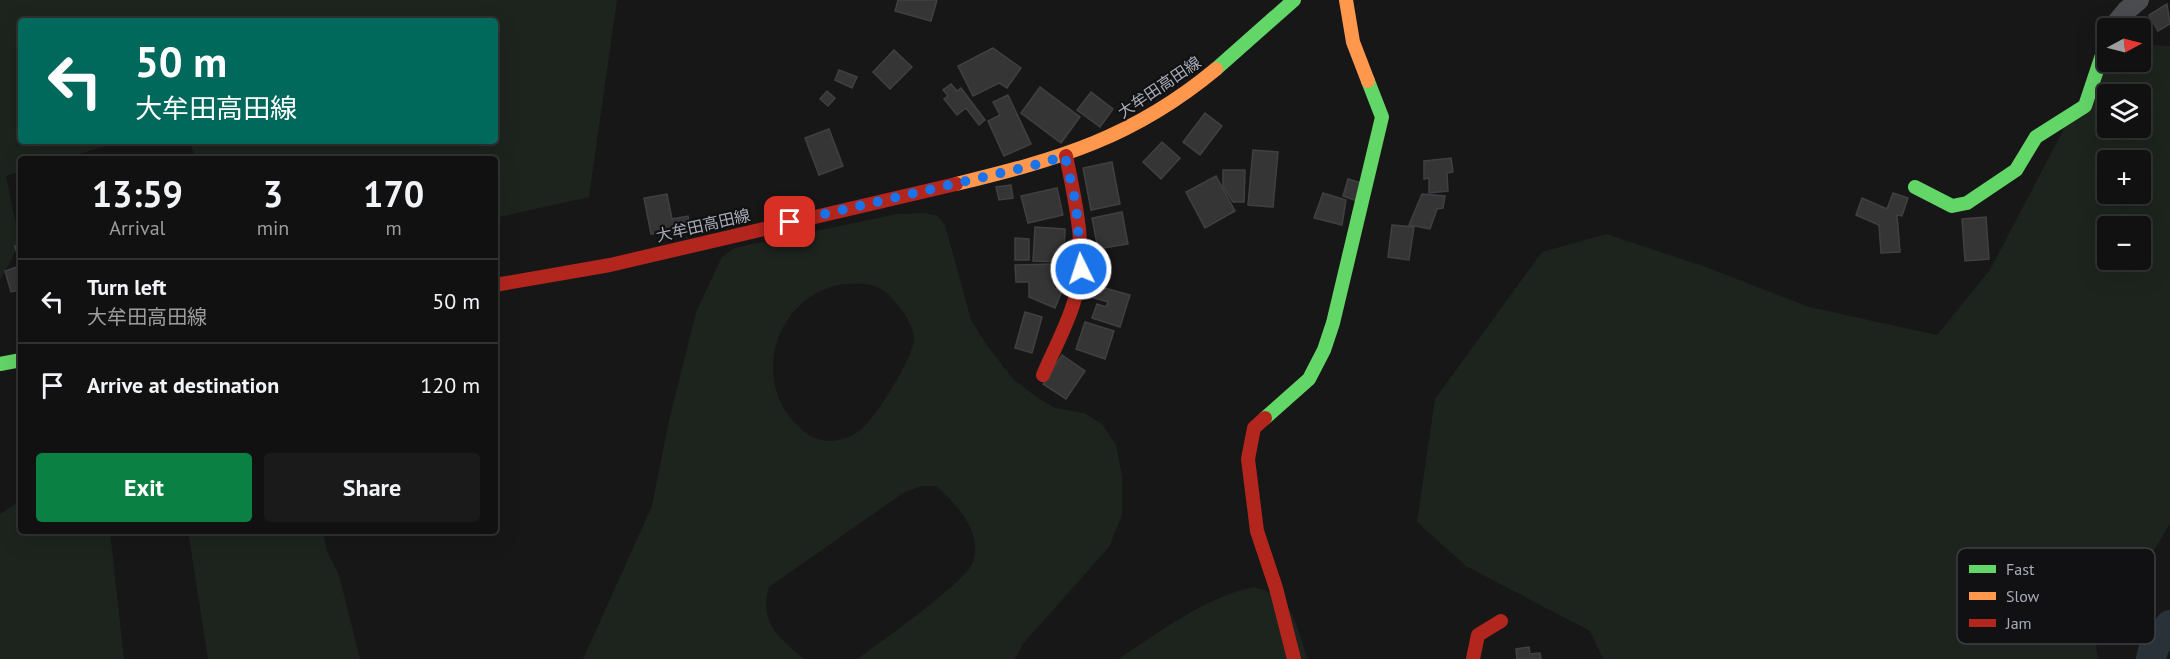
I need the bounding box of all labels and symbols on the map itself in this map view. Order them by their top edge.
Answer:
north arrow [2097,18,2151,72]
street label: 大牟田高田線 [1114,52,1204,122]
pin [764,196,815,247]
street label: 大牟田高田線 [654,204,752,246]
position arrow [1049,237,1113,301]
legend [1957,548,2155,644]
text: Fast [2006,559,2035,579]
text: Slow [2006,586,2040,606]
text: Jam [2005,613,2032,633]

